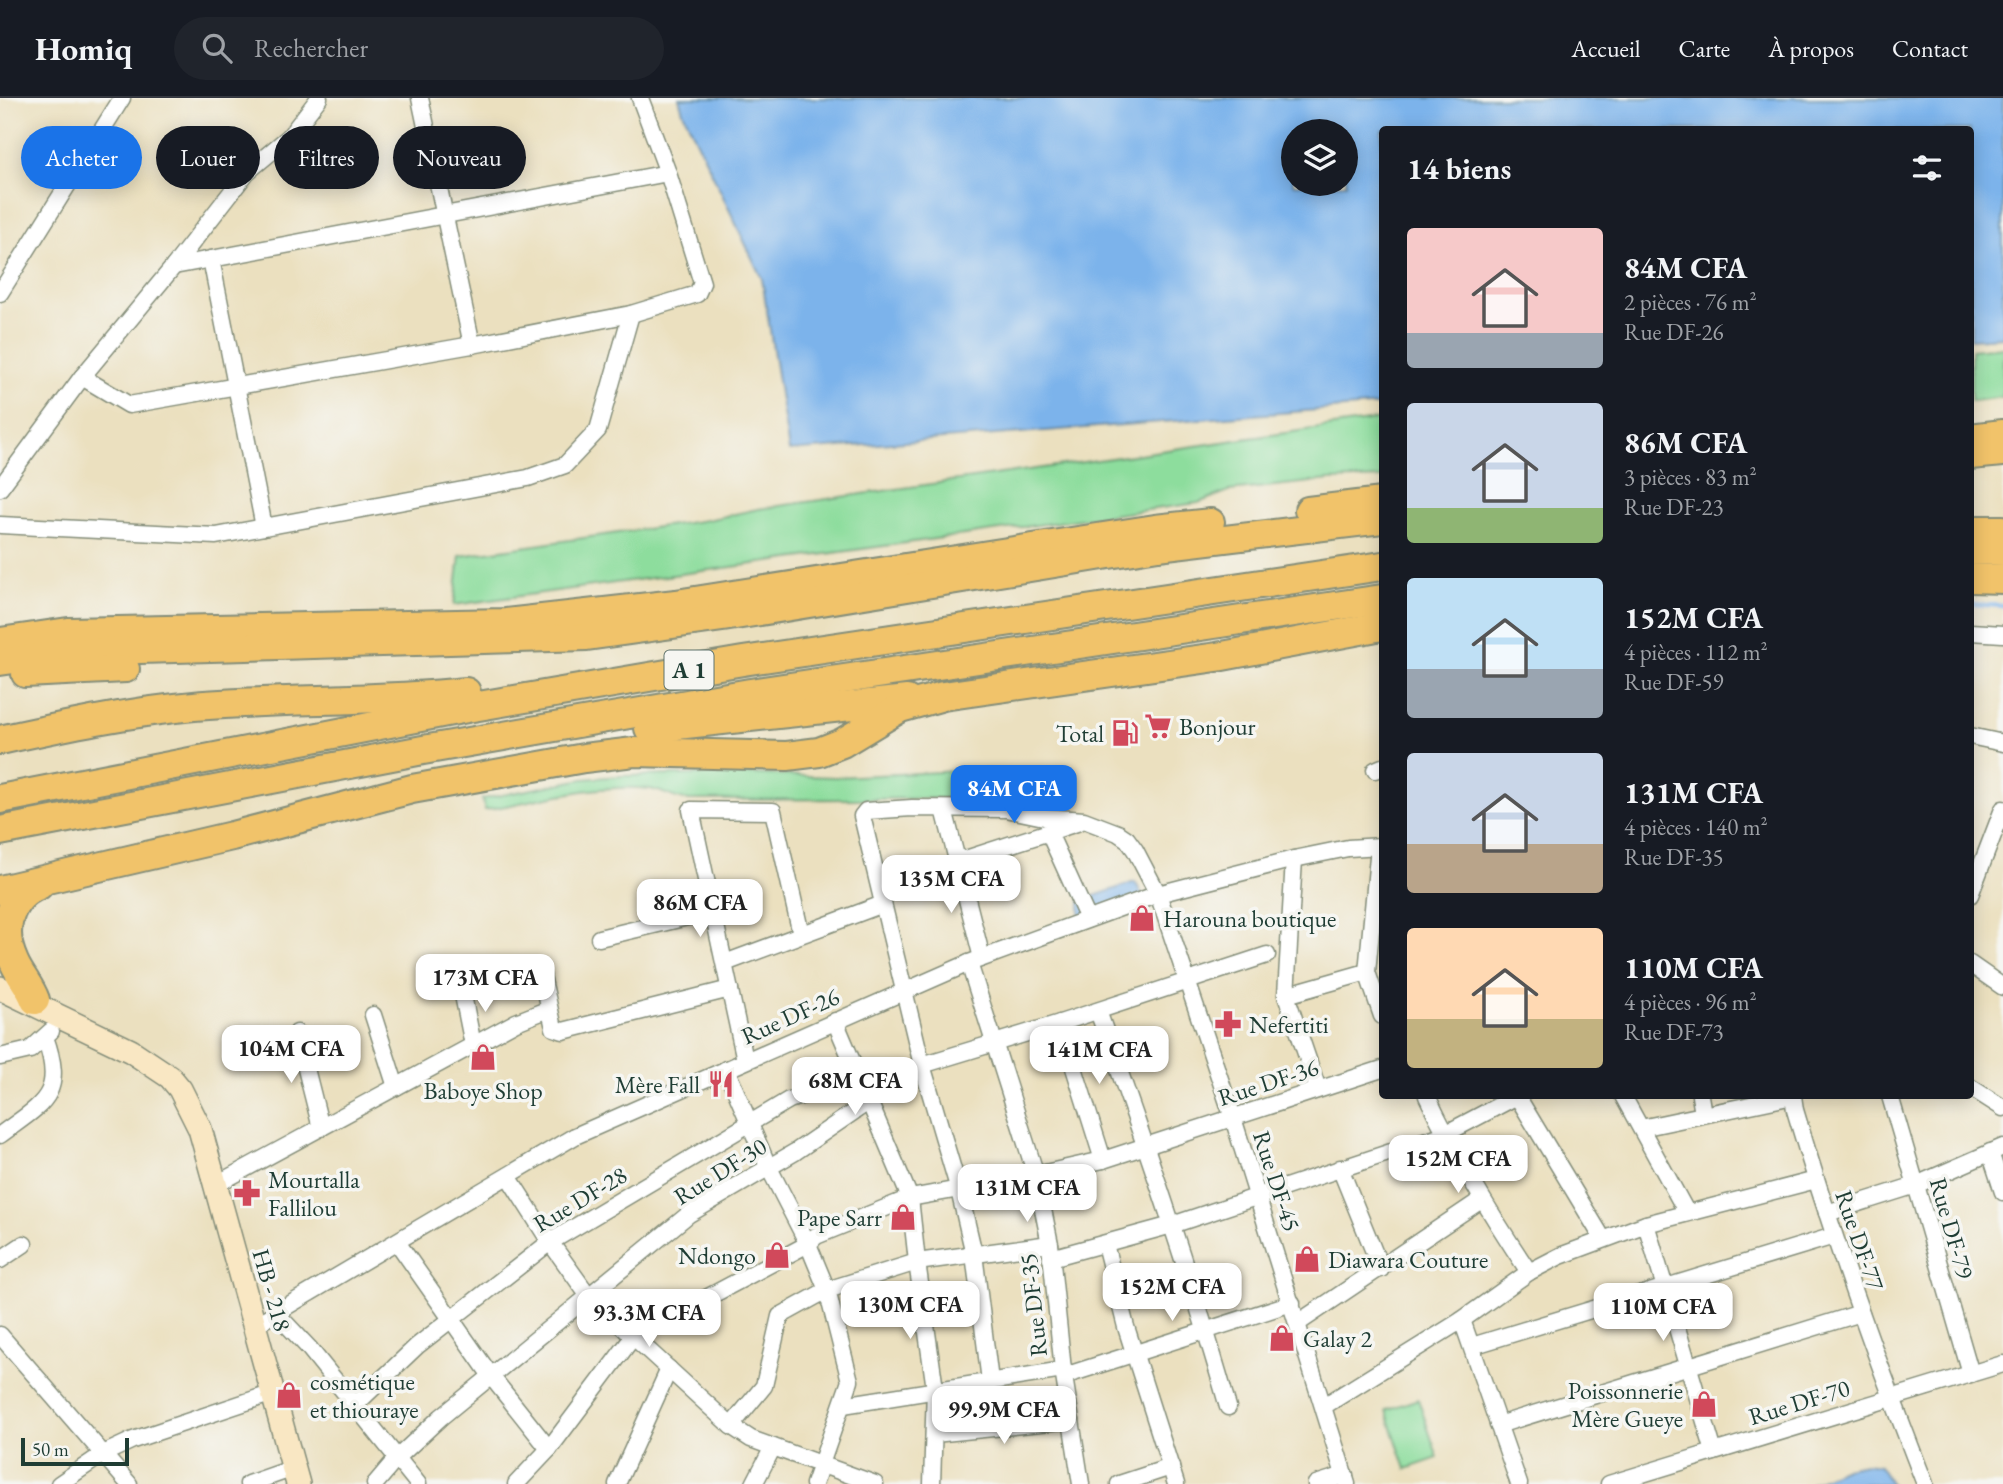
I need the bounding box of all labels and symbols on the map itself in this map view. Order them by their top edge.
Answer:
road number: A 1 [664,650,714,690]
supermarket icon: Bonjour [1143,711,1173,741]
place label: Bonjour [1179,711,1256,742]
place label: Total [1056,718,1104,749]
fuel station icon: Total [1110,718,1140,748]
pin: 84M CFA [949,766,1079,825]
pin: 135M CFA [879,856,1023,915]
pin: 86M CFA [635,880,765,939]
shop icon: Harouna boutique [1127,903,1157,933]
place label: Harouna boutique [1163,903,1336,934]
pin: 173M CFA [413,954,557,1014]
street label: Rue DF-26 [736,981,844,1051]
pharmacy icon: Nefertiti [1213,1009,1243,1039]
place label: Nefertiti [1249,1009,1329,1040]
pin: 104M CFA [219,1026,363,1085]
pin: 141M CFA [1027,1026,1171,1086]
shop icon: Baboye Shop [468,1042,498,1072]
street label: Rue DF-36 [1214,1051,1322,1113]
pin: 68M CFA [790,1058,920,1117]
place label: Mère Fall [615,1069,700,1100]
restaurant icon: Mère Fall [706,1069,736,1099]
place label: Baboye Shop [423,1075,543,1106]
street label: Rue DF-45 [1246,1127,1308,1235]
street label: Rue DF-30 [668,1130,772,1212]
pin: 152M CFA [1386,1136,1530,1195]
street label: Rue DF-28 [527,1159,633,1239]
place label: Mourtalla Fallilou [268,1164,360,1223]
pin: 131M CFA [955,1164,1099,1224]
street label: Rue DF-79 [1923,1174,1981,1283]
pharmacy icon: Mourtalla Fallilou [232,1178,262,1208]
street label: Rue DF-77 [1828,1186,1892,1295]
place label: Pape Sarr [797,1202,882,1233]
shop icon: Pape Sarr [888,1202,918,1232]
place label: Ndongo [678,1240,756,1271]
shop icon: Ndongo [762,1240,792,1270]
shop icon: Diawara Couture [1292,1244,1322,1274]
place label: Diawara Couture [1328,1244,1488,1275]
street label: HB - 218 [245,1245,299,1335]
street label: Rue DF-35 [1012,1252,1054,1358]
pin: 152M CFA [1100,1264,1244,1323]
pin: 130M CFA [838,1282,982,1341]
pin: 110M CFA [1591,1284,1735,1343]
pin: 93.3M CFA [569,1290,729,1349]
shop icon: Galay 2 [1267,1323,1297,1353]
place label: Galay 2 [1303,1323,1372,1354]
place label: cosmétique et thiouraye [310,1366,419,1425]
street label: Rue DF-70 [1745,1372,1853,1432]
place label: Poissonnerie Mère Gueye [1568,1375,1683,1434]
shop icon: cosmétique et thiouraye [274,1380,304,1410]
pin: 99.9M CFA [924,1386,1084,1446]
shop icon: Poissonnerie Mère Gueye [1689,1389,1719,1419]
scale bar [21,1435,130,1467]

